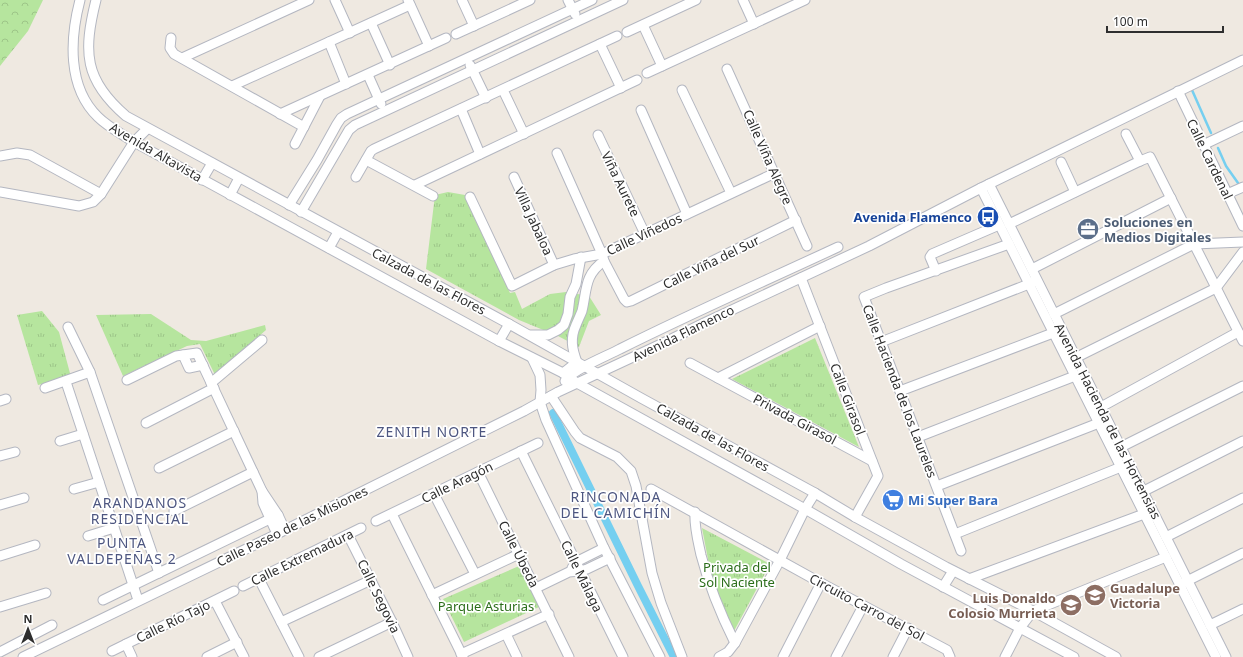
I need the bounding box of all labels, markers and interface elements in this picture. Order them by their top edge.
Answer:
scale bar [1107,8,1223,34]
text: 100 m [1113,13,1148,30]
street label: Calle Viña Alegre [739,107,797,207]
street label: Calle Cardenal [1183,116,1237,202]
street label: Avenida Altavista [106,118,206,186]
street label: Viña Aurete [597,148,645,220]
street label: Villa Jabaloa [510,184,558,258]
bus stop icon: Avenida Flamenco [975,204,1001,230]
place label: Avenida Flamenco [854,208,972,226]
street label: Calle Viñedos [603,209,685,259]
place label: Soluciones en Medios Digitales [1104,213,1211,246]
office icon: Soluciones en Medios Digitales [1075,216,1101,242]
street label: Calle Viña del Sur [660,231,763,293]
street label: Calzada de las Flores [369,243,489,319]
street label: Avenida Flamenco [629,300,737,365]
street label: Calle Hacienda de los Laureles [859,302,941,480]
street label: Avenida Hacienda de las Hortensias [1051,320,1165,522]
street label: Calle Girasol [826,360,870,438]
street label: Privada Girasol [750,389,840,449]
street label: Calzada de las Flores [653,398,773,476]
district label: ZENITH NORTE [377,422,487,441]
street label: Calle Aragón [418,457,496,507]
street label: Calle Paseo de las Misiones [213,482,371,570]
district label: RINCONADA DEL CAMICHÍN [561,487,671,522]
supermarket icon: Mi Super Bara [880,487,906,513]
place label: Mi Super Bara [908,491,998,509]
district label: ARANDANOS RESIDENCIAL [91,493,189,528]
street label: Calle Úbeda [494,517,544,591]
street label: Calle Extremadura [248,524,356,590]
district label: PUNTA VALDEPEÑAS 2 [67,533,177,568]
street label: Calle Málaga [557,537,607,615]
street label: Calle Segovia [353,556,405,636]
park label: Privada del Sol Naciente [699,558,775,591]
street label: Circuito Carro del Sol [806,569,928,645]
place label: Guadalupe Victoria [1110,579,1180,612]
school or university icon: Guadalupe Victoria [1082,582,1108,608]
place label: Luis Donaldo Colosio Murrieta [948,589,1056,622]
school or university icon: Luis Donaldo Colosio Murrieta [1058,592,1084,618]
street label: Calle Río Tajo [133,595,213,647]
park label: Parque Asturias [438,597,534,615]
north arrow [8,609,48,649]
text: N [24,611,32,626]

